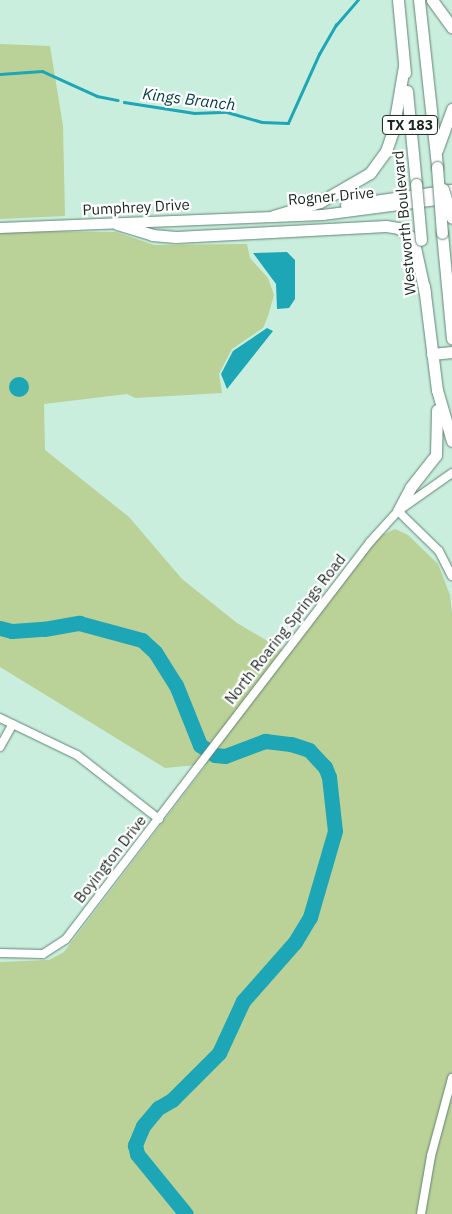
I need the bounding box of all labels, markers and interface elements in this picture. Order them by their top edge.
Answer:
water label: Kings Branch [141,84,237,114]
road number: TX 183 [381,114,439,136]
street label: Westworth Boulevard [389,150,419,296]
street label: Rogner Drive [287,183,375,209]
street label: Pumphrey Drive [82,195,190,219]
street label: North Roaring Springs Road [221,550,349,708]
street label: Boyington Drive [70,812,150,906]

